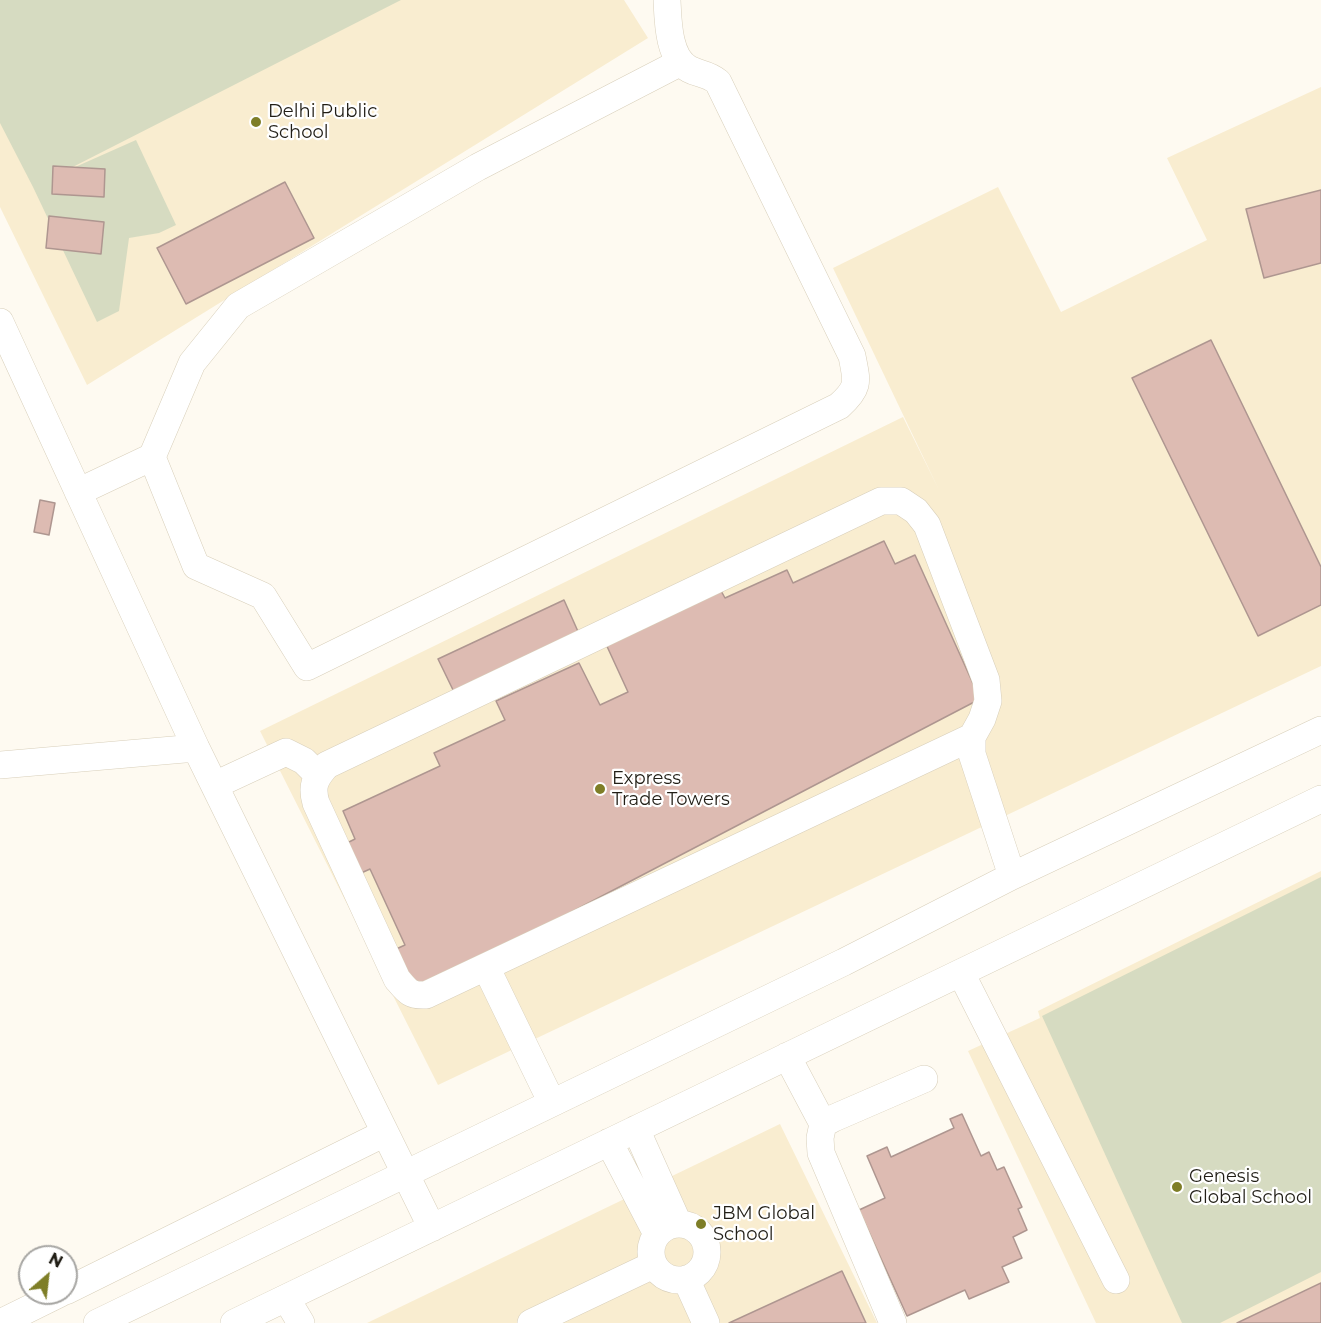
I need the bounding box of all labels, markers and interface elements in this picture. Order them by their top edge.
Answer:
place label: Delhi Public School [268,101,377,144]
marker: Delhi Public School [249,115,263,129]
place label: Express Trade Towers [612,768,730,810]
marker: Express Trade Towers [593,782,607,796]
place label: Genesis Global School [1189,1166,1312,1208]
marker: Genesis Global School [1170,1180,1184,1194]
place label: JBM Global School [713,1203,815,1246]
marker: JBM Global School [694,1217,708,1231]
north arrow [18,1245,78,1305]
text: N [46,1249,66,1272]

